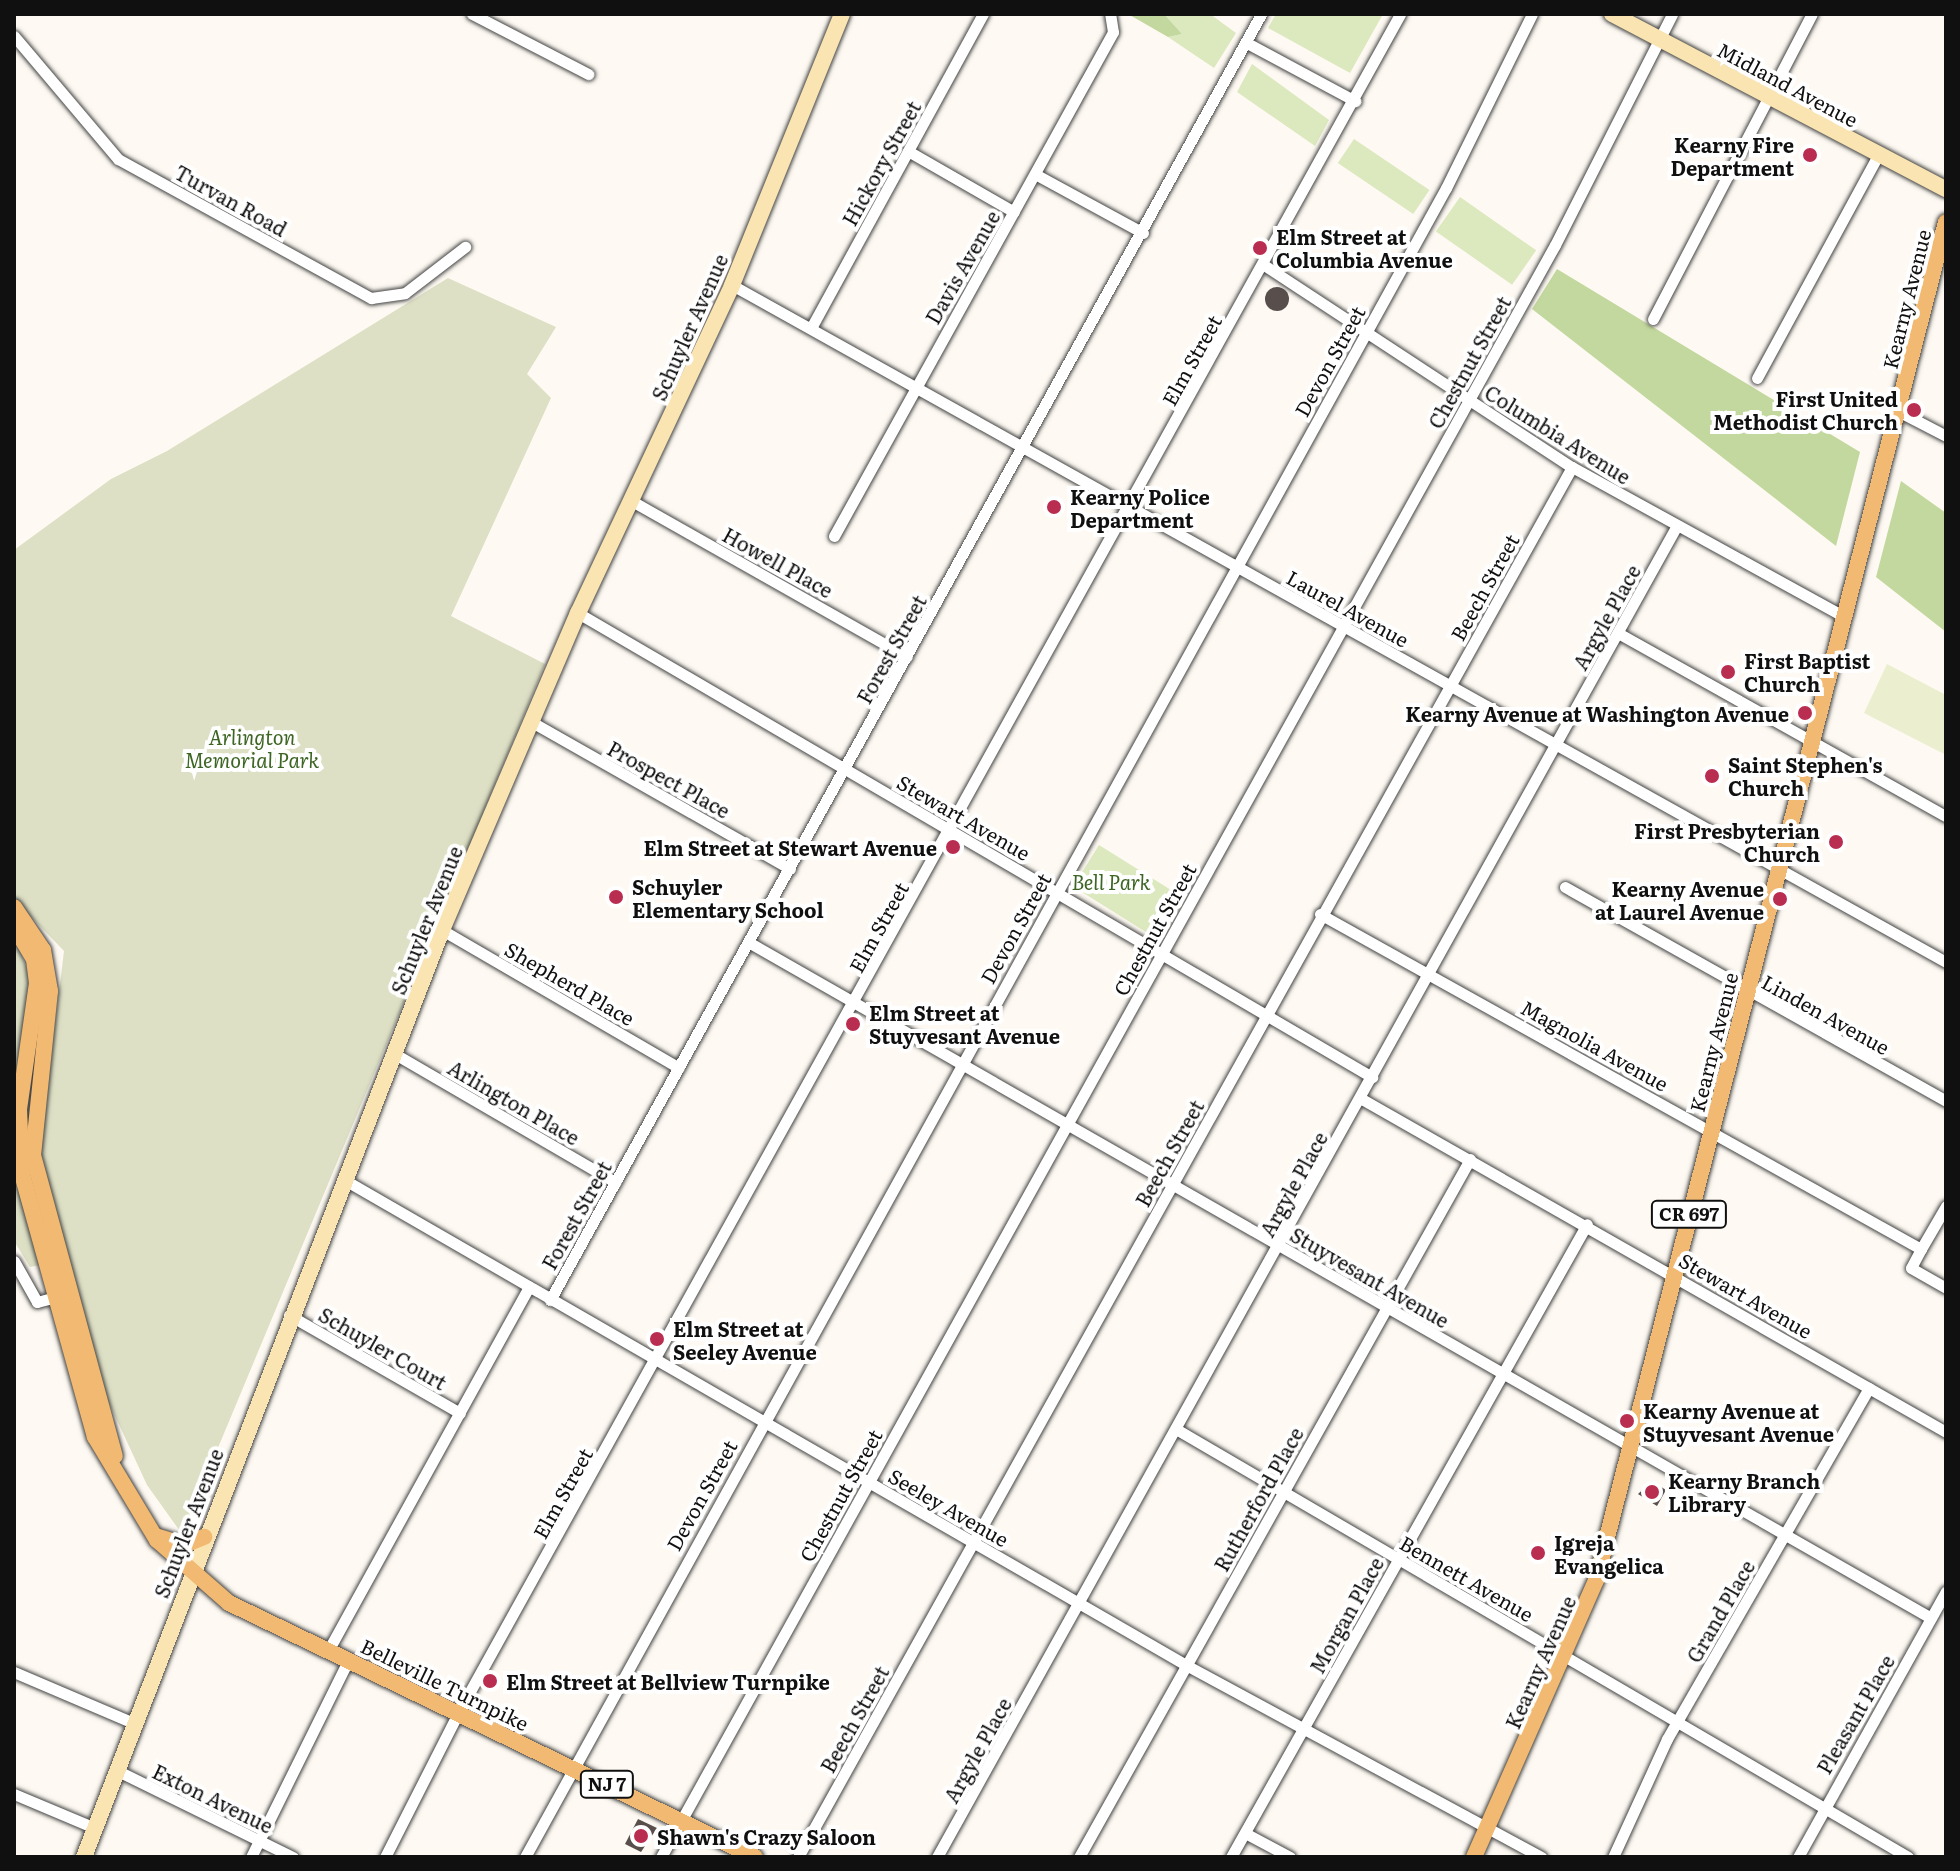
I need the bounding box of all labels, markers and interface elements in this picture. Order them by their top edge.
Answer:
street label: Midland Avenue [1714,37,1862,131]
street label: Hickory Street [837,96,925,230]
place label: Kearny Fire Department [1670,132,1794,179]
marker: Kearny Fire Department [1801,146,1819,164]
street label: Turvan Road [171,159,291,241]
street label: Davis Avenue [920,206,1004,328]
place label: Elm Street at Columbia Avenue [1276,224,1453,271]
street label: Kearny Avenue [1877,227,1935,371]
marker: Elm Street at Columbia Avenue [1251,239,1269,257]
street label: Schuyler Avenue [646,250,732,404]
street label: Chestnut Street [1423,292,1515,432]
street label: Devon Street [1289,302,1369,420]
street label: Elm Street [1156,311,1226,409]
street label: Columbia Avenue [1481,380,1635,488]
place label: First United Methodist Church [1713,386,1898,433]
marker: First United Methodist Church [1905,401,1923,419]
place label: Kearny Police Department [1070,484,1210,531]
marker: Kearny Police Department [1045,498,1063,516]
street label: Howell Place [719,522,837,602]
street label: Beech Street [1445,529,1523,645]
street label: Argyle Place [1567,560,1645,674]
street label: Laurel Avenue [1283,565,1413,651]
street label: Forest Street [851,590,931,708]
place label: First Baptist Church [1744,648,1870,695]
marker: First Baptist Church [1719,663,1737,681]
place label: Kearny Avenue at Washington Avenue [1405,701,1789,725]
marker: Kearny Avenue at Washington Avenue [1796,704,1814,722]
park label: Arlington Memorial Park [185,724,319,771]
street label: Prospect Place [604,735,734,823]
place label: Saint Stephen's Church [1728,752,1882,799]
marker: Saint Stephen's Church [1703,767,1721,785]
street label: Stewart Avenue [893,769,1035,865]
place label: First Presbyterian Church [1634,818,1820,865]
marker: First Presbyterian Church [1827,833,1845,851]
place label: Elm Street at Stewart Avenue [643,835,937,859]
marker: Elm Street at Stewart Avenue [944,838,962,856]
street label: Schuyler Avenue [385,842,467,998]
street label: Chestnut Street [1108,859,1200,999]
street label: Devon Street [975,869,1055,987]
park label: Bell Park [1071,869,1151,893]
place label: Schuyler Elementary School [632,874,824,921]
place label: Kearny Avenue at Laurel Avenue [1595,876,1764,923]
street label: Elm Street [843,878,913,976]
marker: Schuyler Elementary School [607,888,625,906]
marker: Kearny Avenue at Laurel Avenue [1771,890,1789,908]
street label: Shepherd Place [501,936,639,1030]
street label: Linden Avenue [1758,969,1894,1059]
street label: Kearny Avenue [1684,970,1742,1114]
street label: Magnolia Avenue [1517,995,1673,1095]
place label: Elm Street at Stuyvesant Avenue [869,1000,1060,1047]
marker: Elm Street at Stuyvesant Avenue [844,1015,862,1033]
street label: Arlington Place [444,1055,584,1149]
street label: Beech Street [1130,1095,1208,1211]
street label: Argyle Place [1254,1127,1332,1241]
street label: Forest Street [536,1156,616,1274]
road number: CR 697 [1649,1200,1729,1228]
street label: Stuyvesant Avenue [1286,1222,1454,1332]
street label: Stewart Avenue [1675,1247,1817,1343]
street label: Schuyler Court [315,1302,451,1394]
place label: Elm Street at Seeley Avenue [673,1316,817,1363]
marker: Elm Street at Seeley Avenue [648,1330,666,1348]
place label: Kearny Avenue at Stuyvesant Avenue [1643,1398,1834,1445]
marker: Kearny Avenue at Stuyvesant Avenue [1618,1412,1636,1430]
street label: Rutherford Place [1209,1423,1307,1575]
street label: Chestnut Street [794,1425,886,1565]
street label: Devon Street [661,1436,741,1554]
street label: Elm Street [527,1444,597,1542]
street label: Schuyler Avenue [149,1445,227,1601]
street label: Seeley Avenue [885,1463,1013,1551]
place label: Kearny Branch Library [1668,1468,1820,1515]
marker: Kearny Branch Library [1643,1483,1661,1501]
street label: Bennett Avenue [1396,1530,1538,1626]
place label: Igreja Evangelica [1554,1530,1664,1577]
marker: Igreja Evangelica [1529,1544,1547,1562]
street label: Morgan Place [1304,1553,1388,1677]
street label: Grand Place [1681,1556,1759,1666]
street label: Kearny Avenue [1500,1592,1580,1732]
street label: Belleville Turnpike [357,1633,533,1735]
street label: Pleasant Place [1811,1650,1899,1778]
street label: Beech Street [815,1661,893,1777]
place label: Elm Street at Bellview Turnpike [506,1669,830,1693]
marker: Elm Street at Bellview Turnpike [481,1672,499,1690]
street label: Argyle Place [938,1693,1016,1807]
street label: Exton Avenue [149,1759,277,1837]
road number: NJ 7 [579,1770,635,1798]
place label: Shawn's Crazy Saloon [657,1824,876,1848]
marker: Shawn's Crazy Saloon [632,1827,650,1845]

